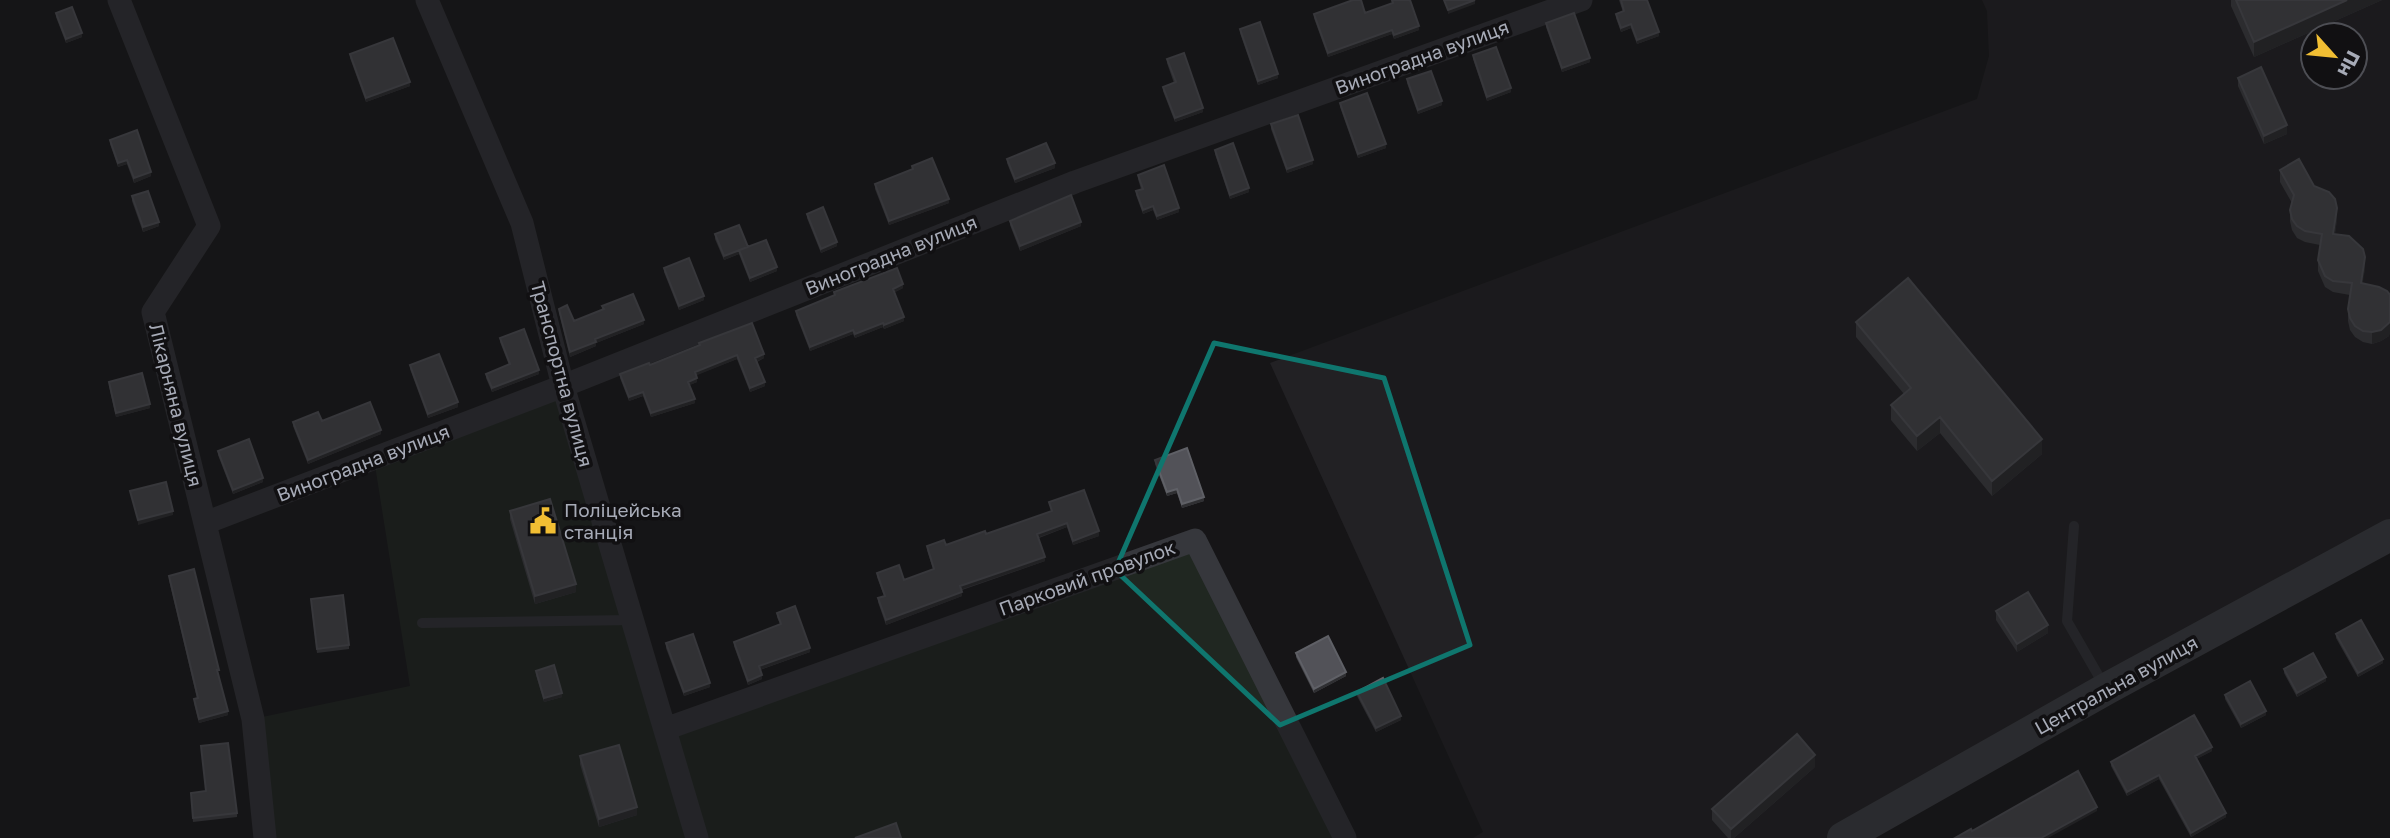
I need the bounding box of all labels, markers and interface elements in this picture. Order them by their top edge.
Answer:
street label: Виноградна вулиця [1332,14,1512,99]
north arrow [2299,21,2369,91]
text: Пн [2333,47,2366,81]
street label: Виноградна вулиця [802,210,980,300]
street label: Транспортна вулиця [527,279,598,469]
street label: Лікарняна вулиця [145,321,208,489]
street label: Виноградна вулиця [273,419,452,506]
place label: Поліцейська станція [564,498,682,543]
public building icon: Поліцейська станція [528,506,558,536]
street label: Парковий провулок [996,535,1178,620]
street label: Центральна вулиця [2030,630,2201,739]

